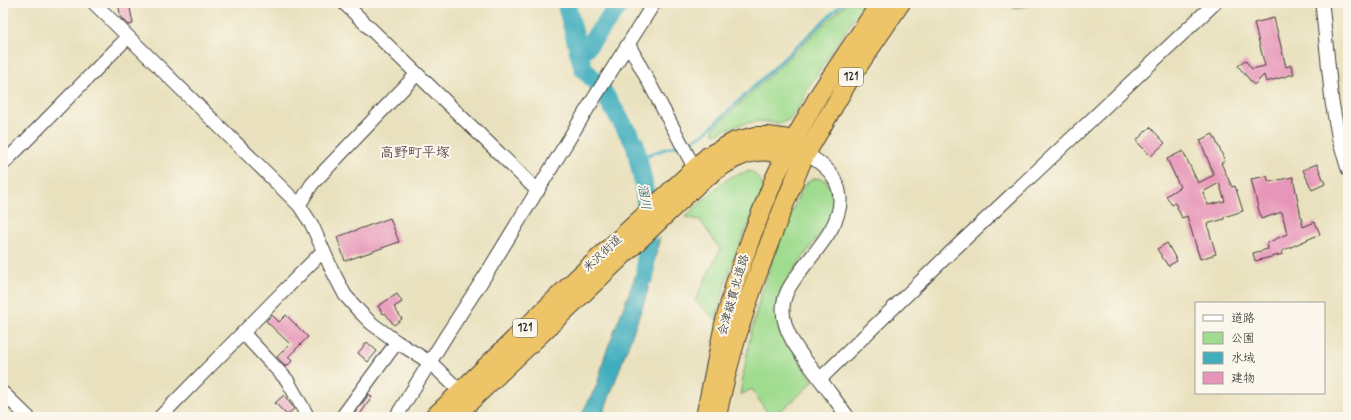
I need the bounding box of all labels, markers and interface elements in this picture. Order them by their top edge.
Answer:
road number: 121 [839,68,863,86]
district label: 高野町平塚 [380,144,450,162]
water label: 溷川 [634,183,654,211]
street label: 米沢街道 [580,232,626,276]
street label: 会津縦貫北道路 [715,252,753,338]
legend [1195,302,1325,394]
text: 道路 [1231,311,1255,327]
road number: 121 [513,319,537,337]
text: 公園 [1231,331,1255,347]
text: 水域 [1231,351,1255,367]
text: 建物 [1231,371,1255,387]

